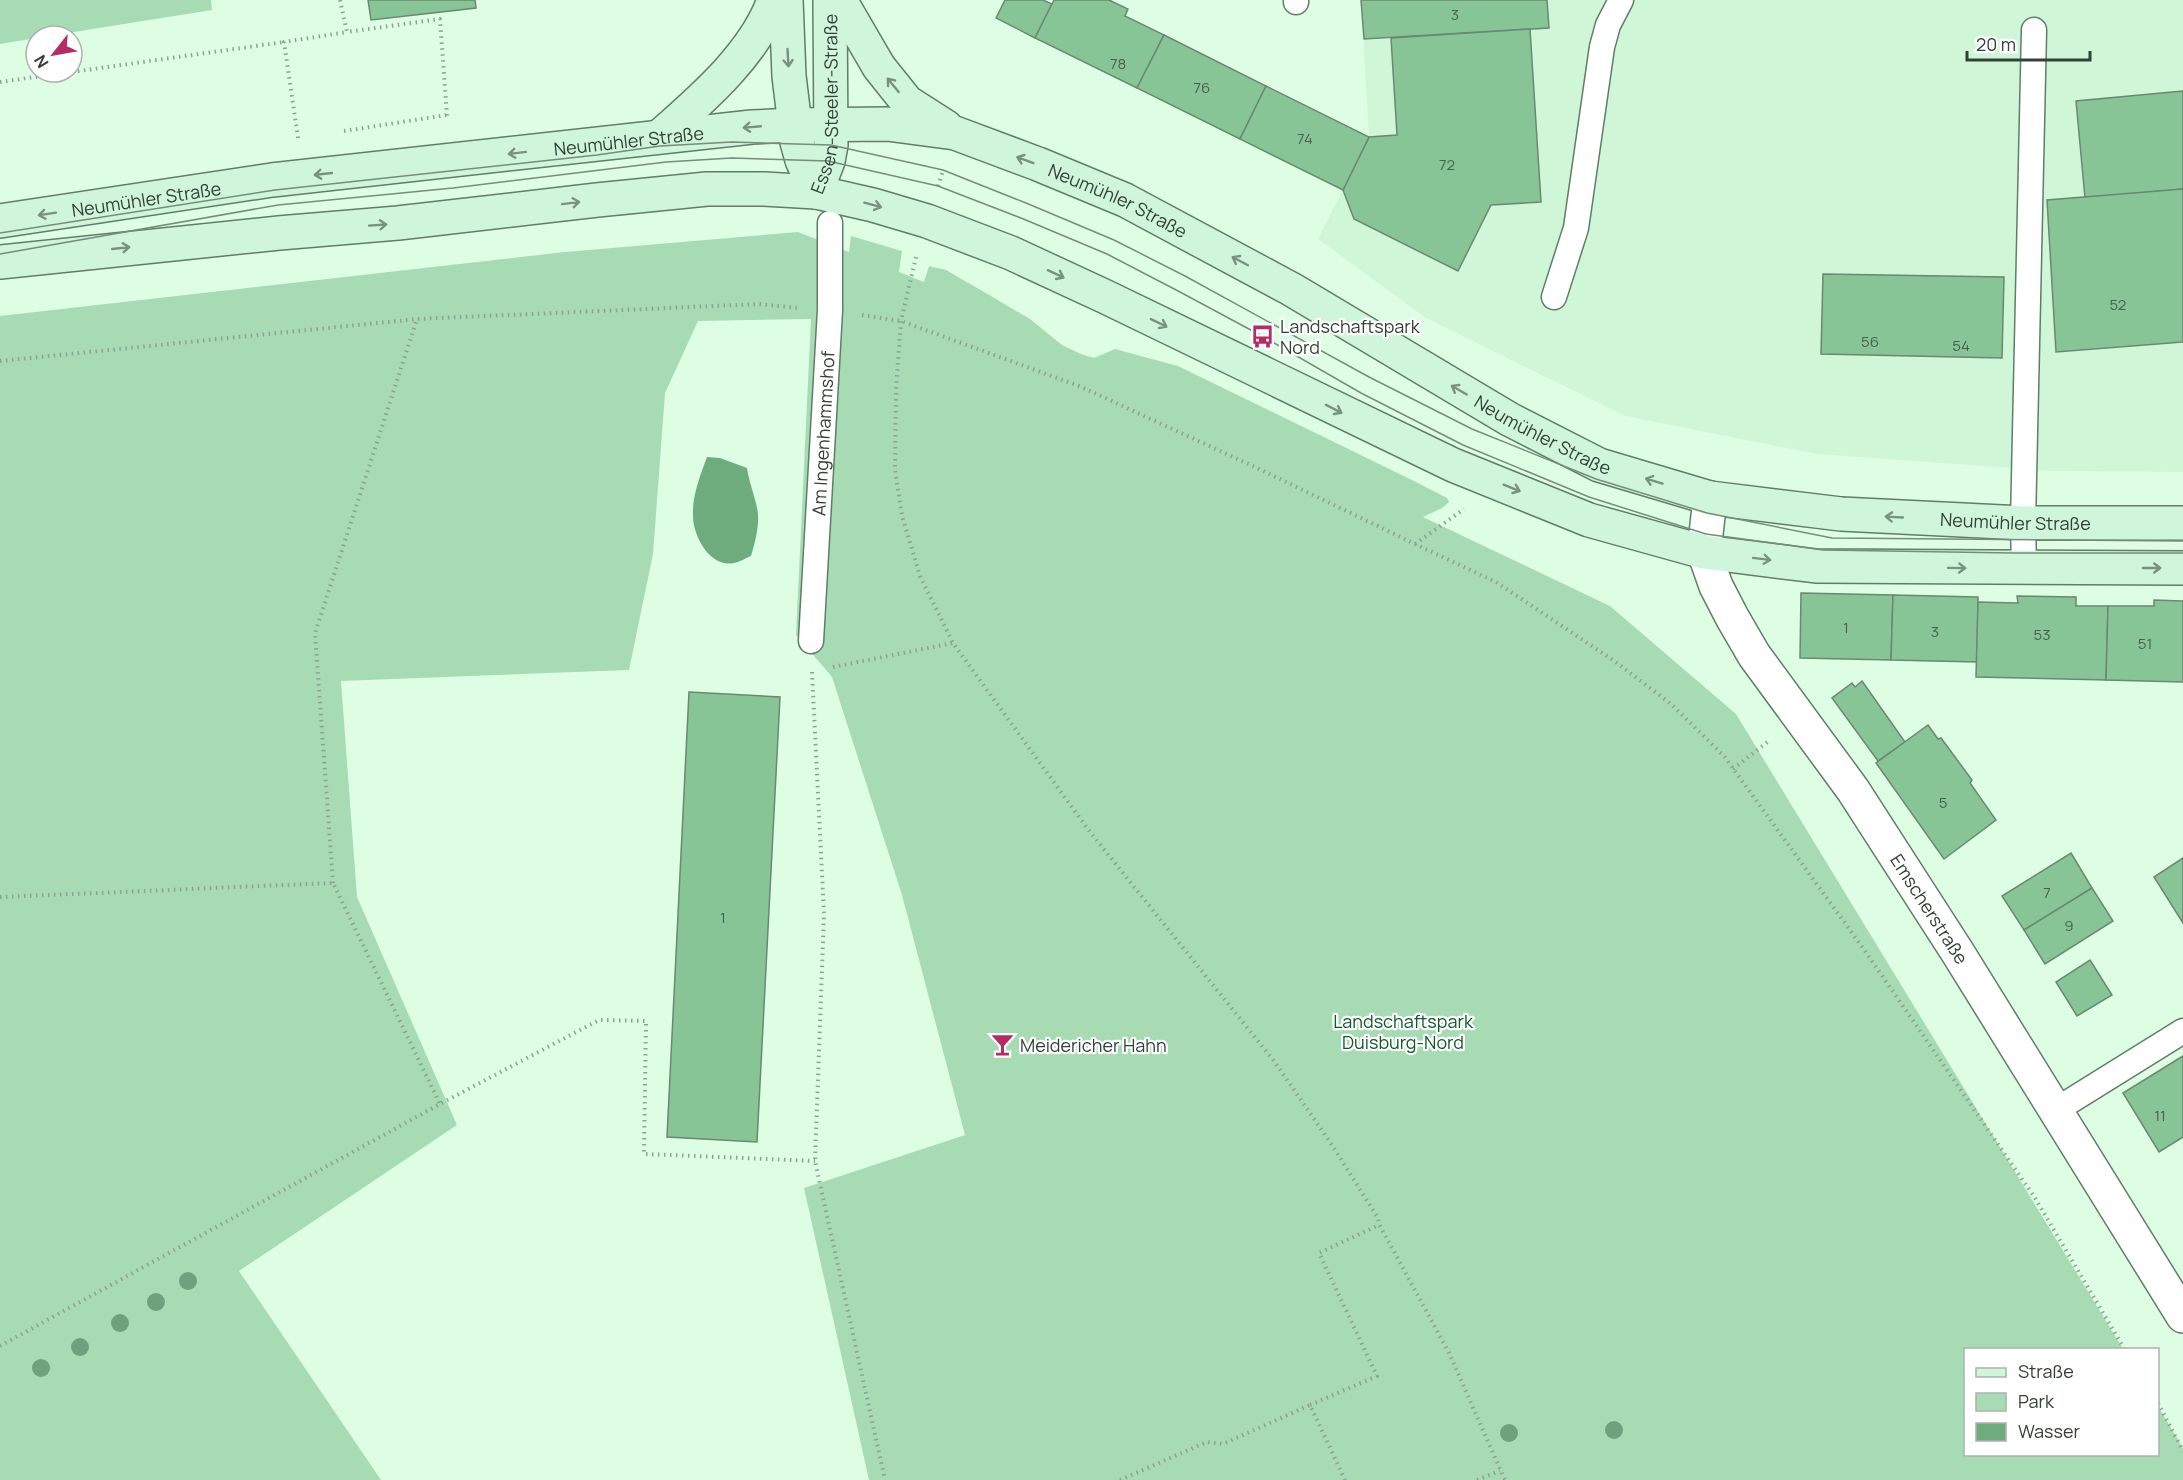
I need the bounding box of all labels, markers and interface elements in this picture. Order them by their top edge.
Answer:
house number: 3 [1451,4,1459,25]
street label: Essen-Steeler-Straße [805,14,843,197]
north arrow [24,24,84,84]
scale bar [1967,24,2090,62]
text: 20 m [1976,32,2016,56]
one-way arrow [782,48,793,68]
text: N [29,51,54,72]
house number: 78 [1110,53,1126,74]
one-way arrow [887,77,900,93]
house number: 76 [1194,77,1210,98]
street label: Neumühler Straße [552,120,705,161]
one-way arrow [743,122,763,133]
house number: 74 [1297,128,1313,149]
one-way arrow [507,148,527,159]
one-way arrow [1016,153,1035,164]
house number: 72 [1439,154,1455,175]
street label: Neumühler Straße [1045,158,1192,243]
one-way arrow [314,169,333,180]
street label: Neumühler Straße [70,176,223,222]
one-way arrow [561,197,581,208]
one-way arrow [863,200,882,212]
one-way arrow [38,209,57,220]
one-way arrow [367,219,387,230]
one-way arrow [110,242,130,253]
one-way arrow [1231,255,1249,266]
one-way arrow [1046,268,1064,280]
house number: 52 [2110,294,2126,315]
place label: Landschaftspark Nord [1280,314,1421,359]
one-way arrow [1149,317,1167,329]
bus stop icon: Landschaftspark Nord [1249,323,1275,349]
house number: 56 [1861,331,1879,352]
house number: 54 [1952,335,1970,356]
street label: Am Ingenhammshof [806,350,840,517]
one-way arrow [1451,384,1468,396]
street label: Neumühler Straße [1470,389,1614,480]
one-way arrow [1324,404,1342,415]
one-way arrow [1645,475,1664,486]
one-way arrow [1502,483,1520,494]
street label: Neumühler Straße [1939,507,2091,535]
one-way arrow [1884,511,1904,522]
one-way arrow [1752,554,1772,565]
one-way arrow [1946,562,1966,573]
one-way arrow [2141,562,2161,574]
house number: 1 [1843,617,1849,638]
house number: 3 [1931,621,1939,642]
house number: 53 [2034,624,2050,645]
house number: 51 [2138,633,2152,654]
house number: 5 [1939,792,1947,813]
street label: Emscherstraße [1885,849,1974,968]
house number: 7 [2043,882,2051,903]
house number: 1 [720,907,726,928]
house number: 9 [2064,915,2074,936]
park label: Landschaftspark Duisburg-Nord [1333,1009,1474,1054]
bar icon: Meidericher Hahn [989,1032,1015,1058]
place label: Meidericher Hahn [1020,1033,1167,1057]
house number: 11 [2154,1105,2166,1126]
legend [1964,1348,2159,1456]
text: Straße [2018,1359,2074,1383]
text: Park [2018,1389,2055,1413]
text: Wasser [2018,1419,2080,1443]

